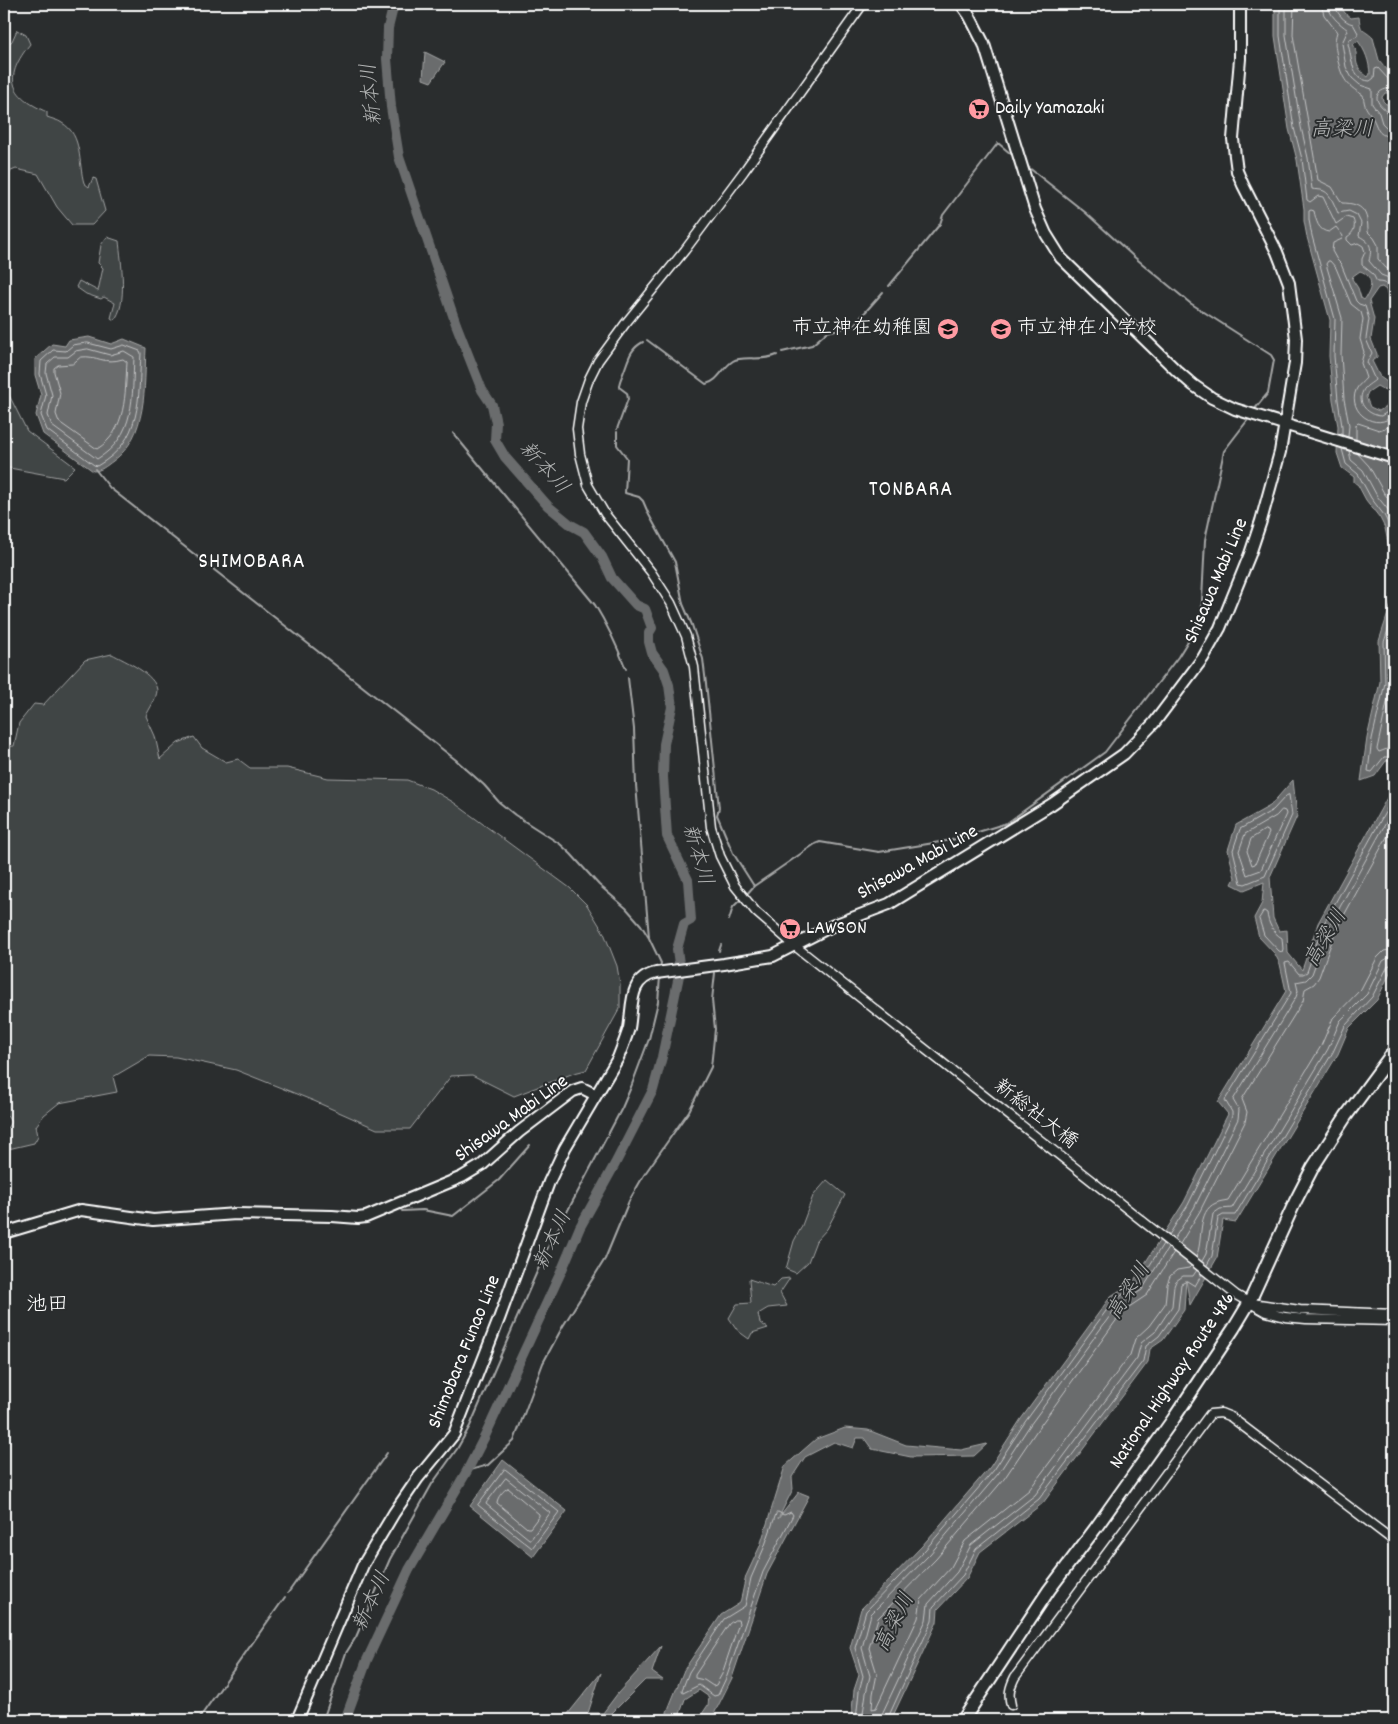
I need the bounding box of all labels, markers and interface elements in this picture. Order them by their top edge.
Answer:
water label: 新本川 [355,61,391,127]
place label: Daily Yamazaki [995,95,1105,123]
supermarket icon: Daily Yamazaki [967,97,991,121]
water label: 高梁川 [1311,116,1374,146]
place label: 市立神在幼稚園 [792,315,932,343]
place label: 市立神在小学校 [1017,315,1157,343]
school or university icon: 市立神在幼稚園 [936,317,960,341]
school or university icon: 市立神在小学校 [989,317,1013,341]
water label: 新本川 [511,436,575,502]
district label: TONBARA [869,475,953,506]
street label: Shisawa Mabi Line [1178,514,1256,648]
district label: SHIMOBARA [198,547,306,578]
street label: Shisawa Mabi Line [853,818,984,908]
water label: 新本川 [673,821,719,889]
water label: 高梁川 [1298,904,1356,974]
place label: LAWSON [806,915,867,943]
supermarket icon: LAWSON [778,917,802,941]
street label: Shisawa Mabi Line [449,1068,575,1170]
street label: 新総社大橋 [987,1073,1083,1157]
water label: 新本川 [527,1206,581,1276]
water label: 高梁川 [1101,1257,1159,1327]
street label: Shimobara Funao Line [421,1271,509,1433]
street label: National Highway Route 486 [1103,1287,1243,1475]
district label: 池田 [26,1291,68,1321]
water label: 新本川 [346,1567,400,1637]
water label: 高梁川 [868,1588,924,1658]

